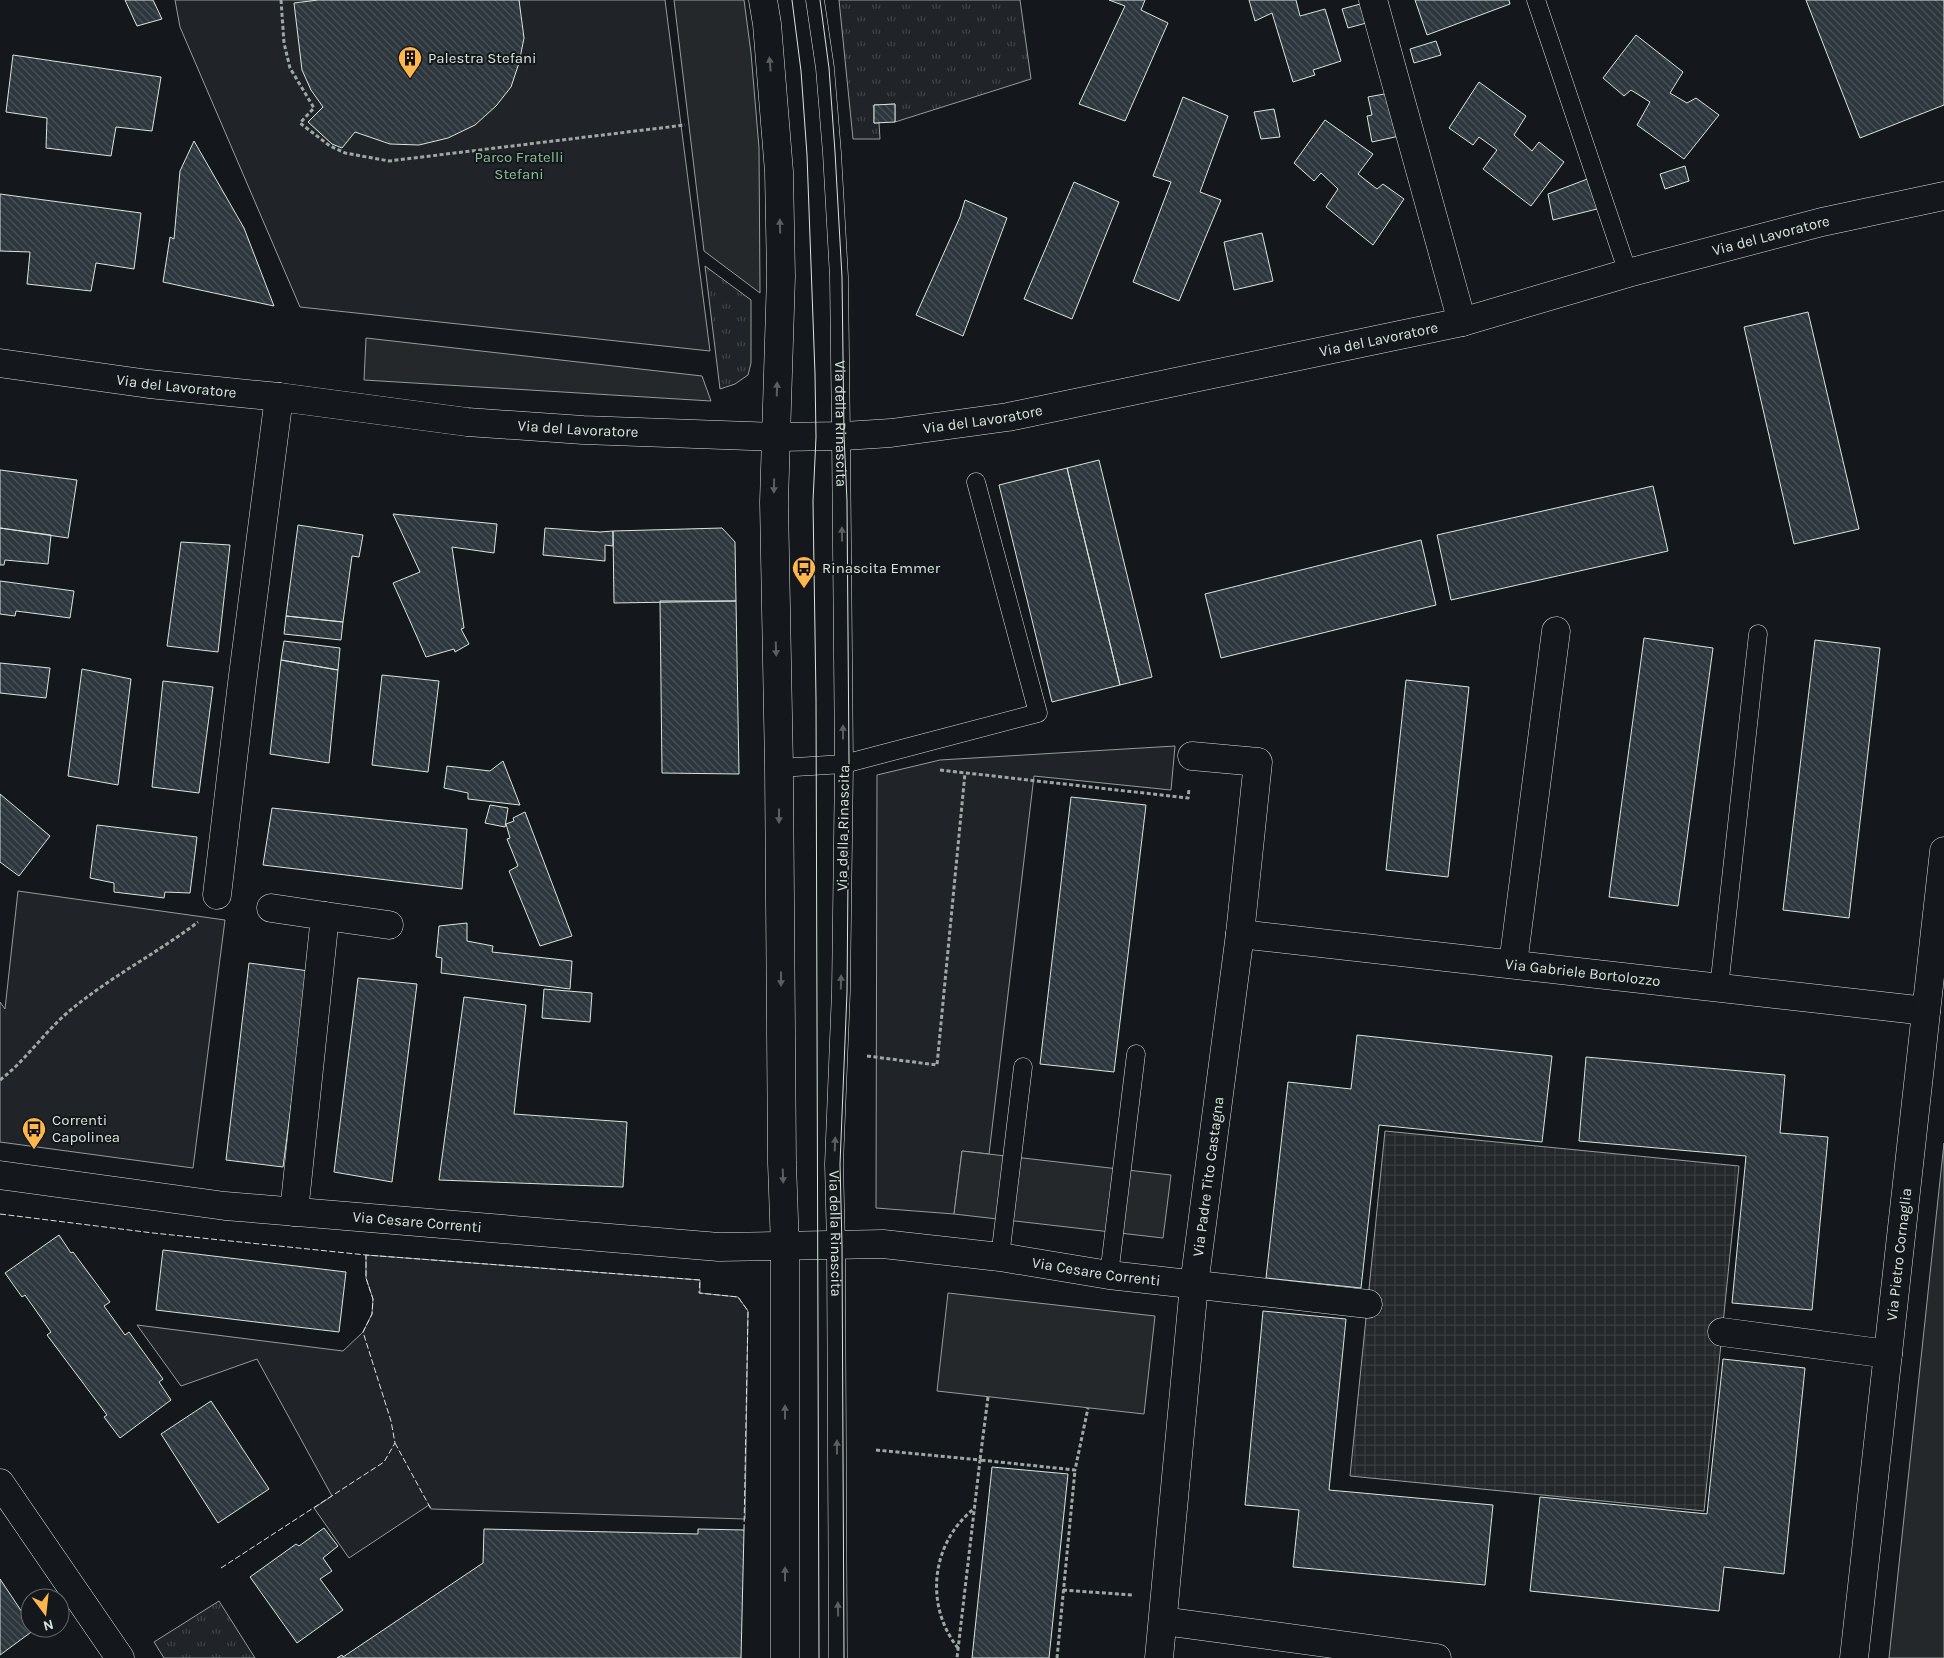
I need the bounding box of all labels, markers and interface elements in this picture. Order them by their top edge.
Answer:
building icon: Palestra Stefani [397,45,423,79]
place label: Palestra Stefani [428,49,537,67]
one-way arrow [766,56,774,72]
park label: Parco Fratelli Stefani [474,148,564,183]
street label: Via del Lavoratore [1710,212,1831,260]
one-way arrow [776,218,784,234]
street label: Via del Lavoratore [1318,318,1440,361]
street label: Via della Rinascita [831,360,850,487]
street label: Via del Lavoratore [115,370,237,402]
one-way arrow [773,380,781,396]
street label: Via del Lavoratore [922,401,1044,438]
street label: Via del Lavoratore [517,417,639,441]
one-way arrow [770,478,778,494]
one-way arrow [838,526,846,542]
bus stop icon: Rinascita Emmer [791,555,817,589]
place label: Rinascita Emmer [822,559,941,577]
one-way arrow [772,641,780,657]
one-way arrow [839,724,847,740]
street label: Via della Rinascita [833,765,853,891]
one-way arrow [776,809,784,825]
street label: Via Gabriele Bortolozzo [1504,955,1662,990]
one-way arrow [777,971,785,987]
one-way arrow [837,974,845,990]
street label: Via Padre Tito Castagna [1189,1095,1228,1258]
place label: Correnti Capolinea [52,1111,120,1146]
bus stop icon: Correnti Capolinea [21,1116,47,1150]
one-way arrow [831,1136,839,1152]
one-way arrow [779,1169,787,1185]
street label: Via della Rinascita [825,1170,845,1297]
street label: Via Pietro Cornaglia [1883,1187,1915,1322]
street label: Via Cesare Correnti [352,1208,483,1236]
street label: Via Cesare Correnti [1031,1253,1161,1290]
one-way arrow [781,1404,789,1420]
one-way arrow [833,1439,841,1455]
one-way arrow [781,1566,789,1582]
north arrow [20,1588,70,1638]
one-way arrow [834,1601,842,1617]
text: N [41,1616,55,1635]

